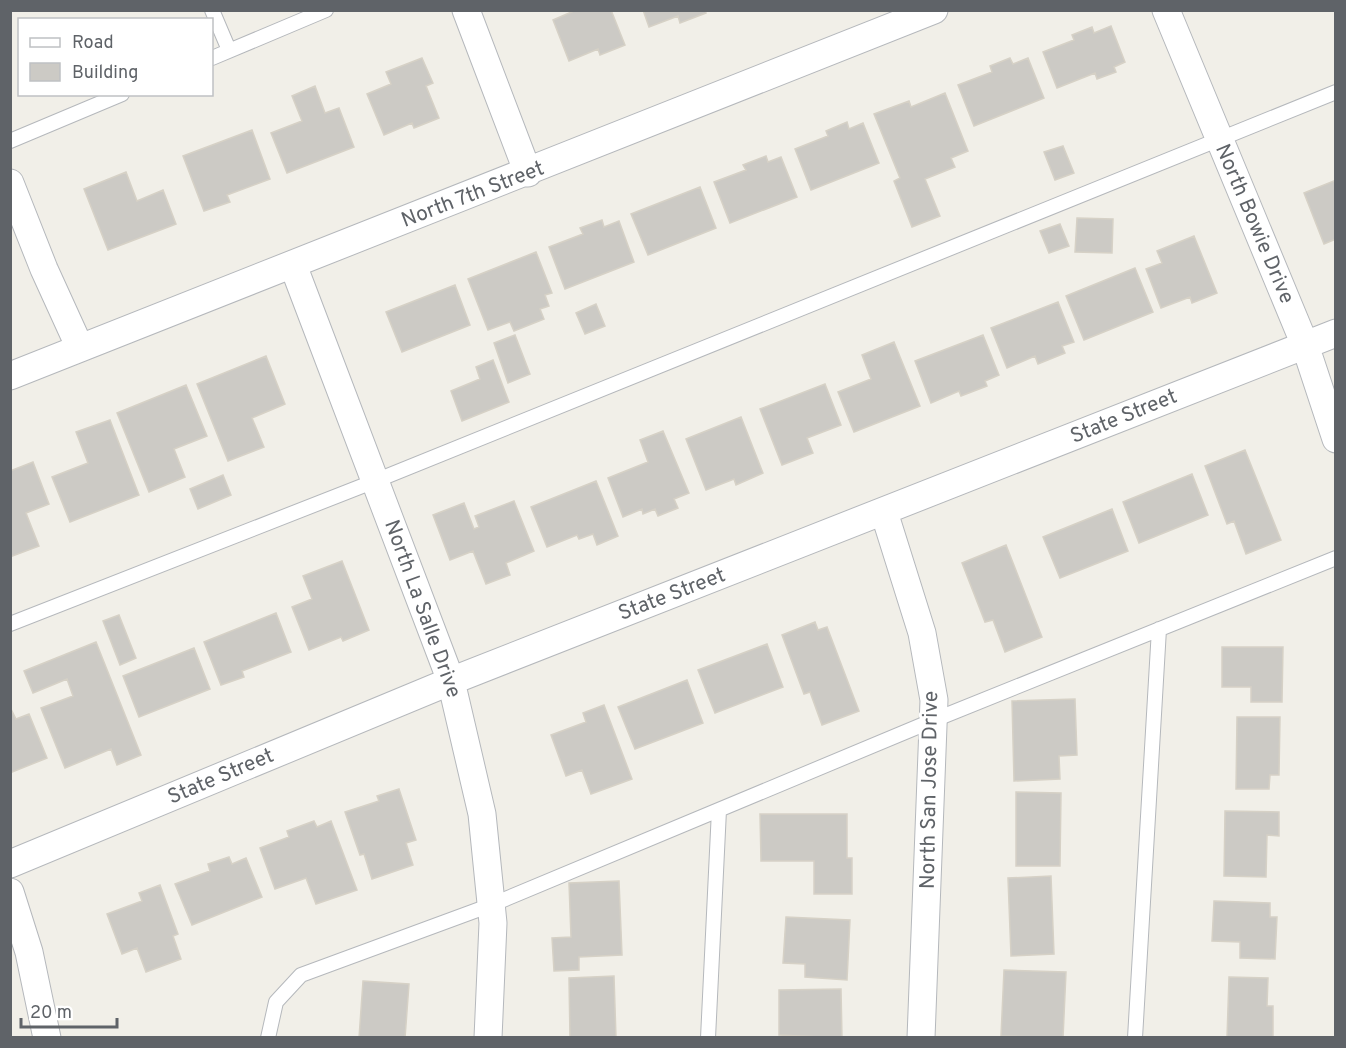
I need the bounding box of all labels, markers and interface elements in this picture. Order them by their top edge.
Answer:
legend [18,18,213,96]
text: Road [72,32,114,55]
text: Building [72,62,138,85]
street label: North Bowie Drive [1208,140,1300,308]
street label: North 7th Street [398,155,548,235]
street label: State Street [1067,383,1181,451]
street label: North La Salle Drive [377,516,467,702]
street label: State Street [615,562,729,628]
street label: North San Jose Drive [915,691,945,889]
street label: State Street [164,743,278,811]
scale bar [21,991,117,1029]
text: 20 m [30,1002,72,1025]

